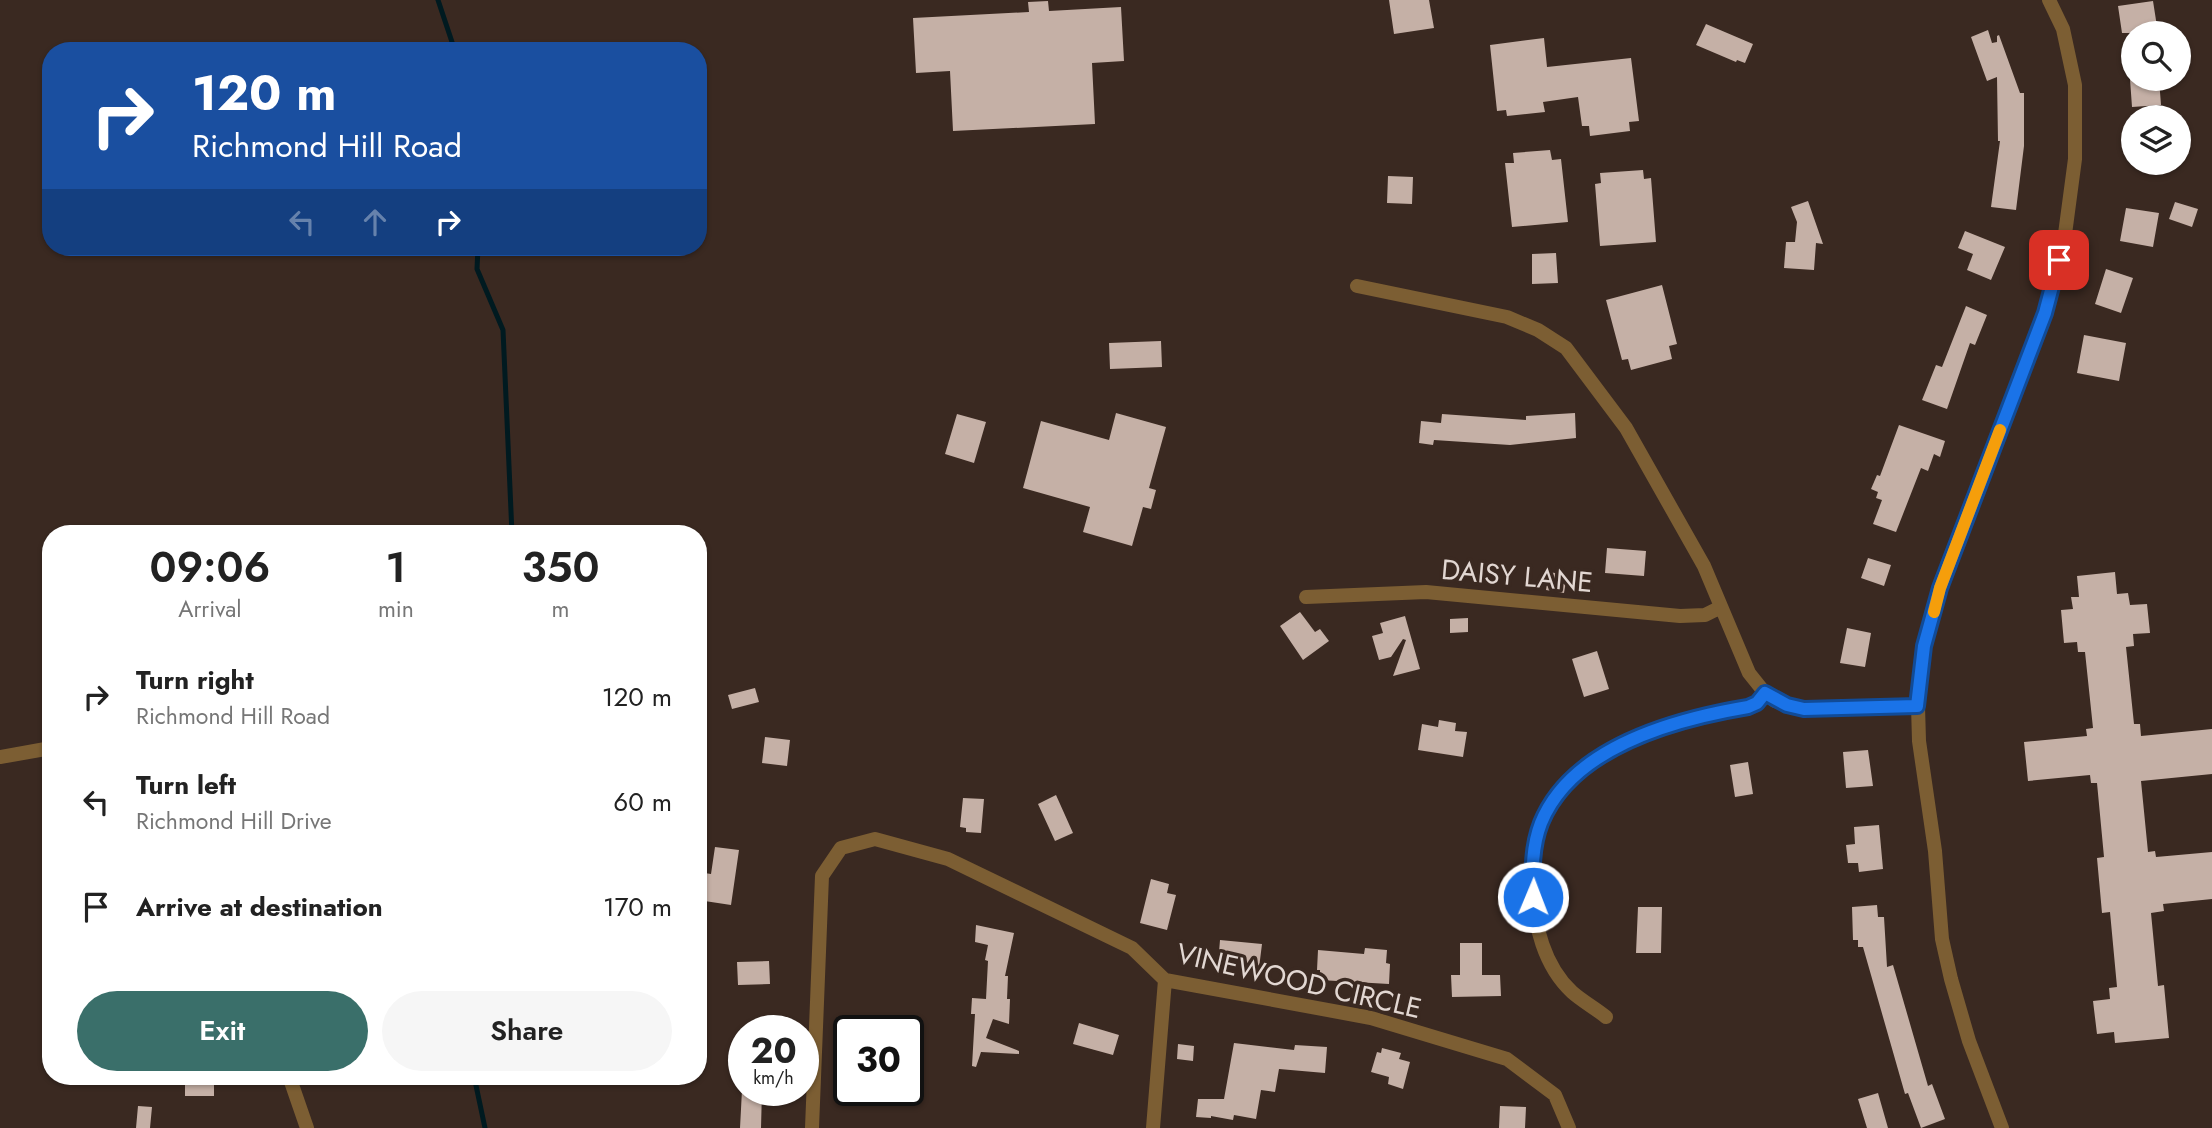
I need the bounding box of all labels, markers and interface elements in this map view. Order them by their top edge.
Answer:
map controls [2121,21,2191,175]
button: search [2121,21,2191,91]
text: 120 m [192,58,336,128]
icon: right [77,70,168,161]
button: layers [2121,105,2191,175]
text: Richmond Hill Road [192,123,462,169]
icon: left [283,203,321,241]
icon: ahead [356,203,394,241]
icon: right [429,203,467,241]
pin [2029,230,2089,290]
icon: arrive [2040,241,2078,279]
text: 09:06 [149,537,270,598]
text: 1 [386,537,406,598]
text: 350 [521,537,600,598]
street label: DAISY LANE [1439,549,1595,603]
text: Arrival [178,592,242,626]
text: min [378,592,414,626]
text: m [551,592,569,626]
text: Turn right [136,661,254,699]
icon: right [77,678,115,716]
text: 120 m [602,678,672,716]
text: Richmond Hill Road [136,699,330,733]
text: Turn left [136,766,236,804]
icon: left [77,783,115,821]
text: 60 m [613,783,672,821]
text: Richmond Hill Drive [136,804,332,838]
position arrow [1496,860,1570,934]
icon: arrive [77,888,115,926]
text: Arrive at destination [136,888,383,926]
text: 170 m [603,888,672,926]
street label: VINEWOOD CIRCLE [1172,933,1426,1029]
button: Exit [77,991,368,1071]
button: Share [382,991,672,1071]
speed limit sign: 30 [833,1015,924,1106]
text: 20 [750,1026,797,1076]
text: km/h [753,1065,794,1091]

